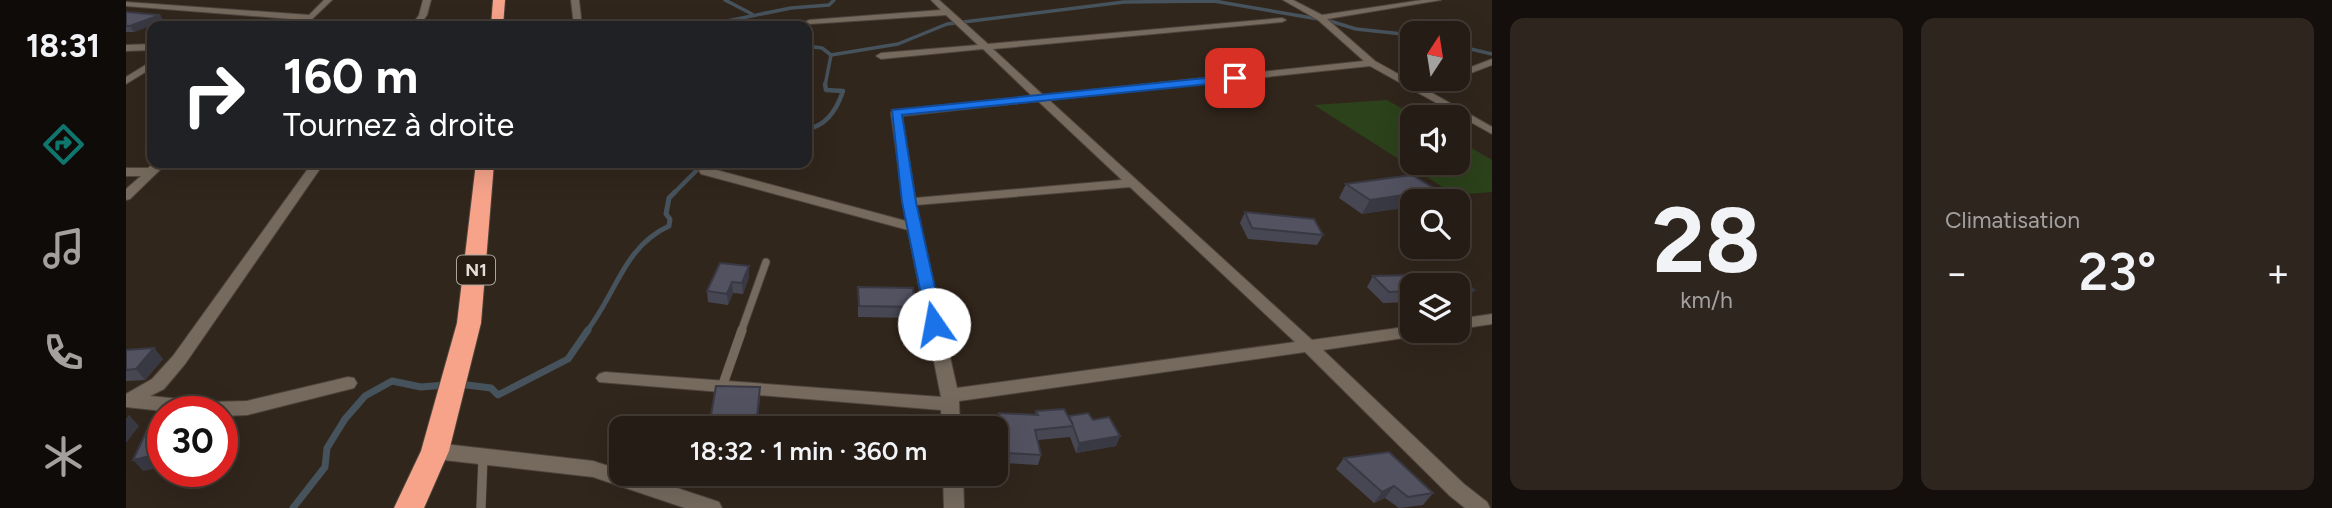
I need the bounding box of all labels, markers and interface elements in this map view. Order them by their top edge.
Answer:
north arrow [1400,21,1470,91]
map controls [1400,21,1470,343]
text: 18:31 [26,27,100,65]
text: 160 m [283,46,418,105]
pin [1205,48,1265,108]
icon: right [168,49,259,140]
icon: arrive [1216,59,1254,97]
button: sound [1400,105,1470,175]
text: Tournez à droite [283,106,514,144]
icon: directions [39,120,88,169]
text: 28 [1652,186,1761,295]
button: search [1400,189,1470,259]
text: Climatisation [1945,206,2080,234]
icon: music [39,224,88,273]
text: 23° [2079,241,2156,303]
text: − [1945,250,1969,296]
text: + [2266,250,2290,296]
road number: N1 [457,256,495,284]
button: layers [1400,273,1470,343]
text: km/h [1680,286,1733,314]
position arrow [897,287,971,361]
icon: phone [39,328,88,377]
speed limit sign: 30 [147,396,238,487]
icon: climate [39,432,88,481]
text: 18:32 · 1 min · 360 m [690,435,927,467]

